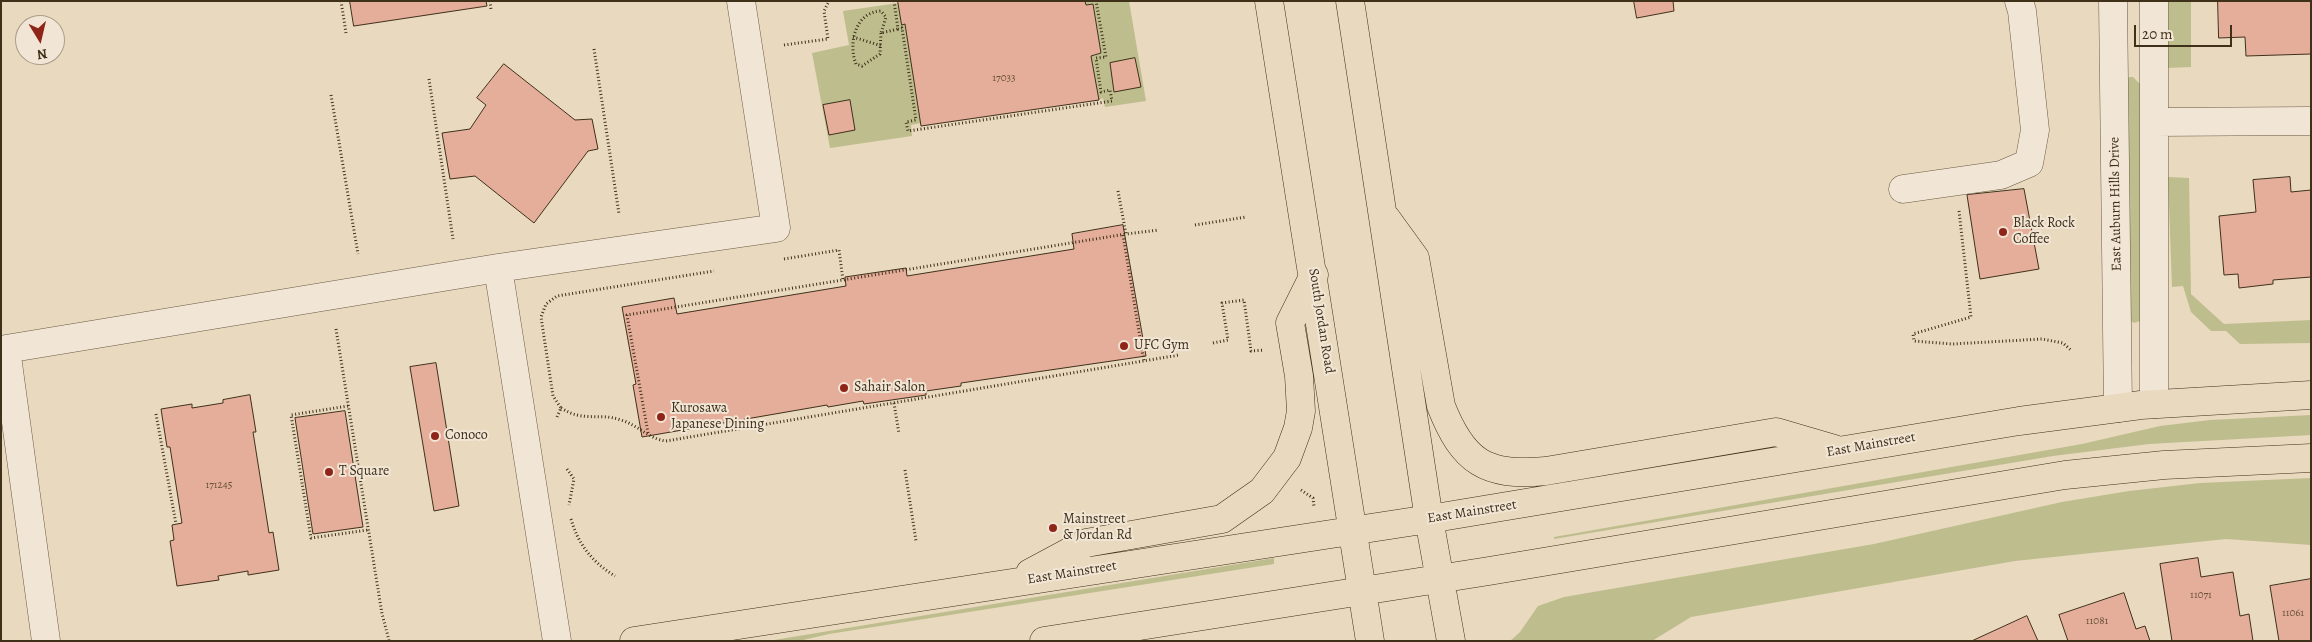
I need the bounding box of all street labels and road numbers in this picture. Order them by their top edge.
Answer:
street label: East Auburn Hills Drive [2106,137,2126,271]
street label: South Jordan Road [1304,267,1338,375]
street label: East Mainstreet [1825,429,1917,461]
street label: East Mainstreet [1426,497,1518,527]
street label: East Mainstreet [1026,558,1118,588]

